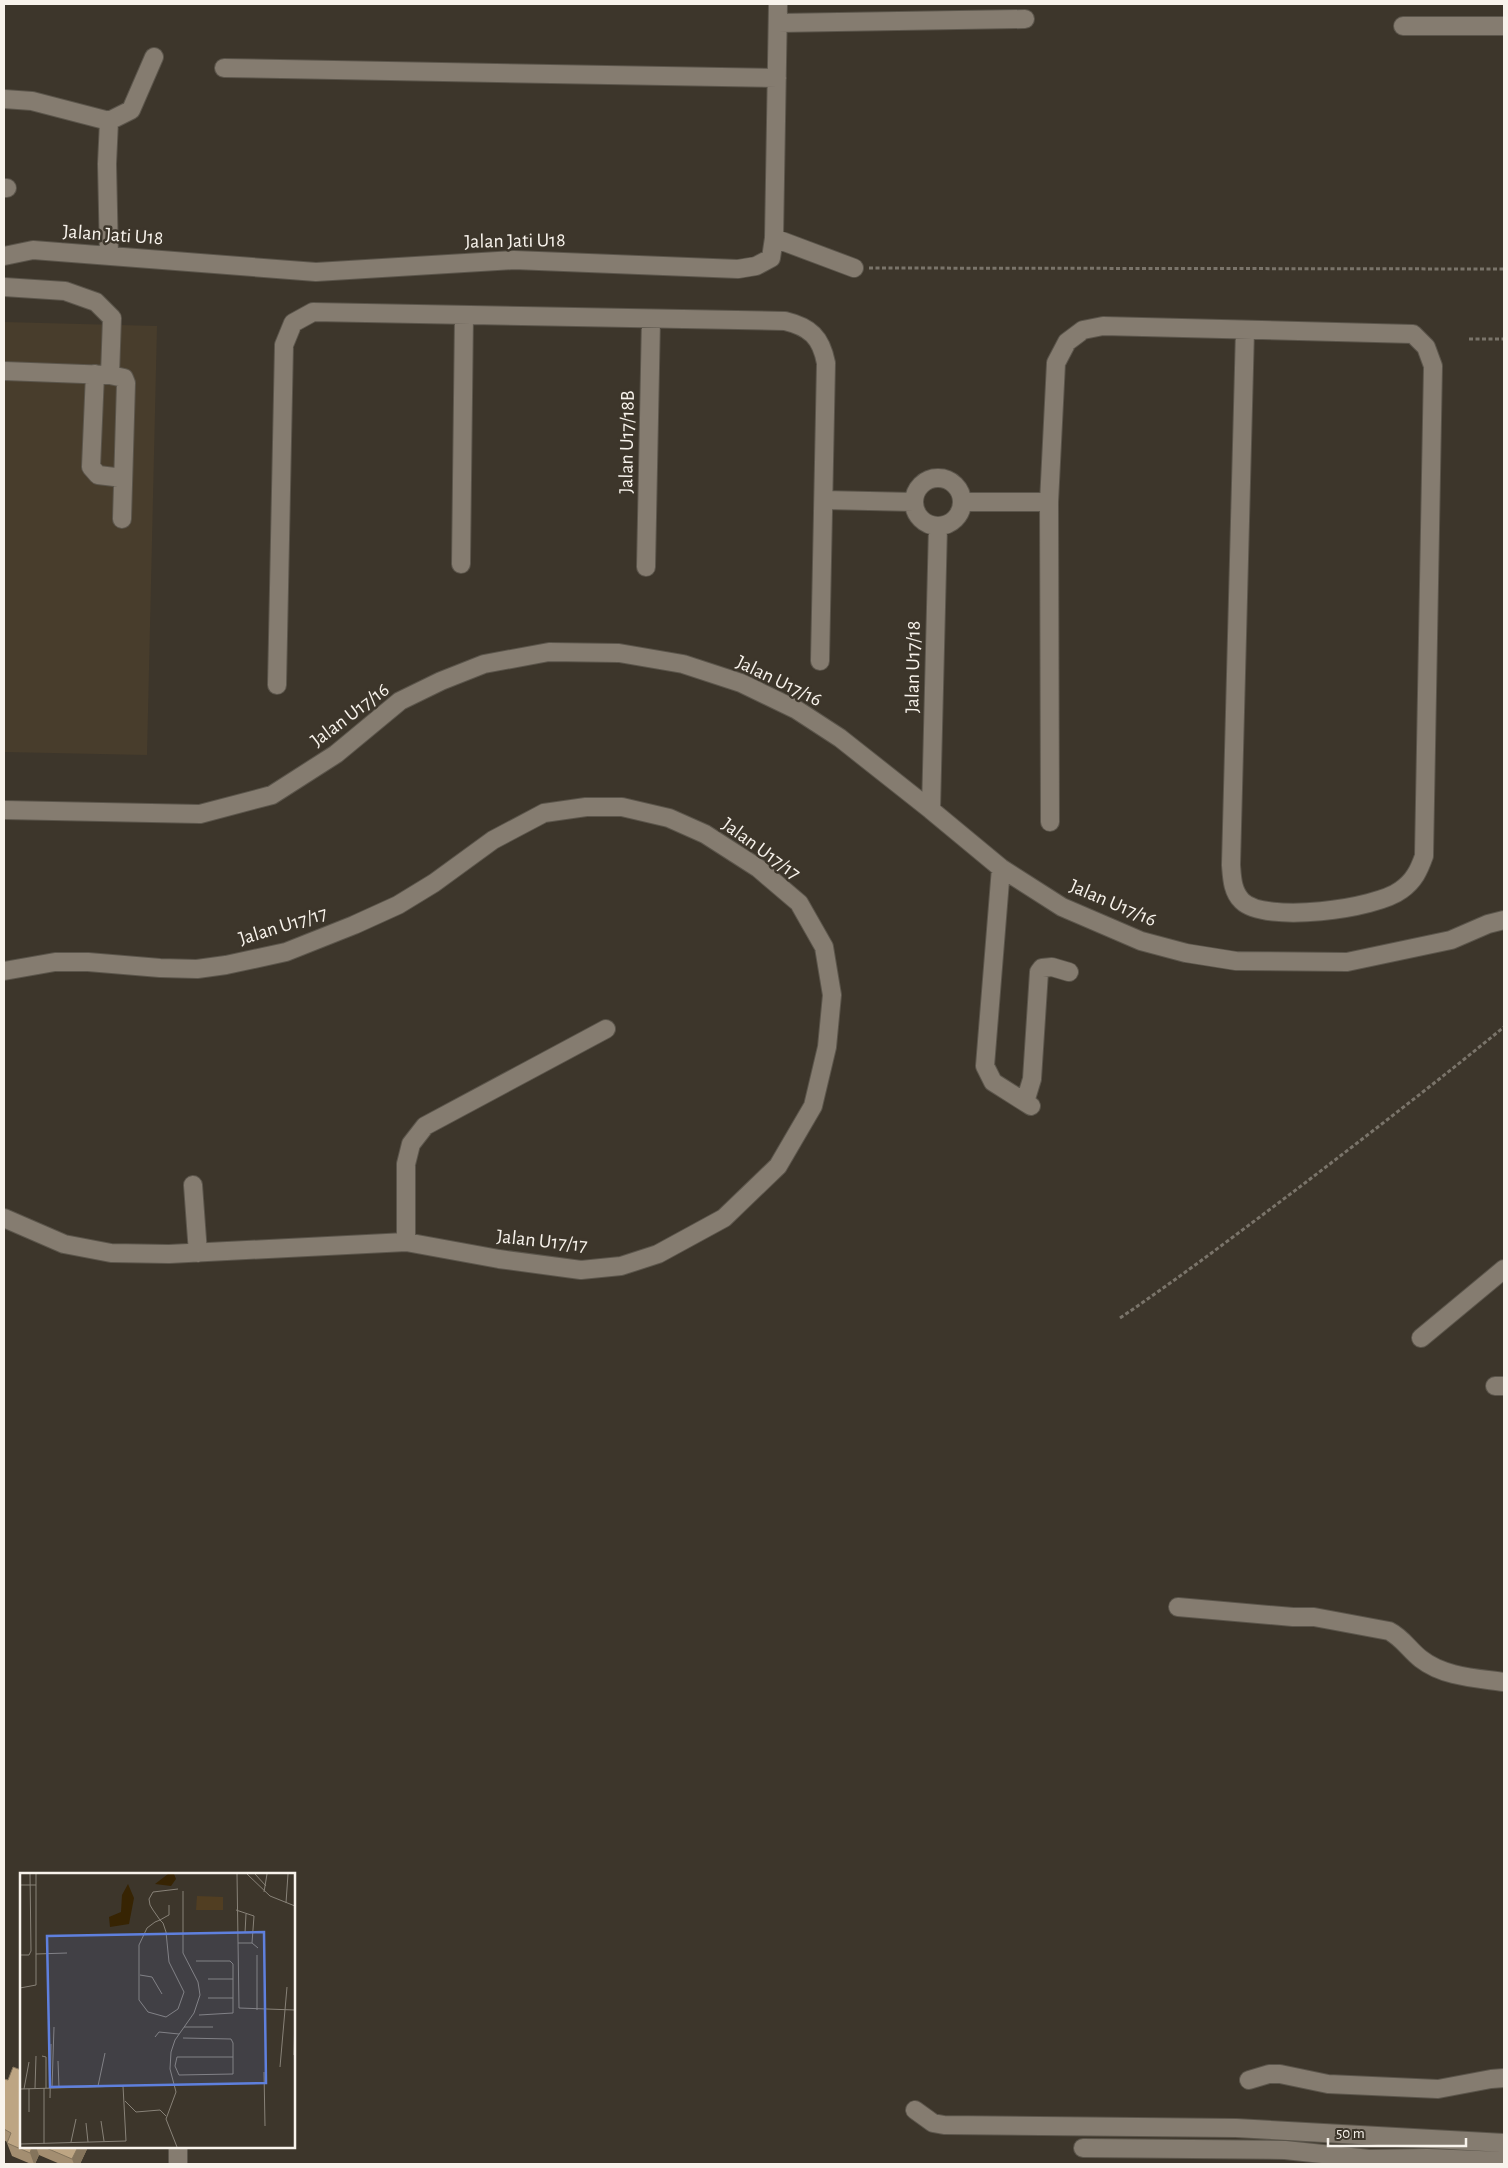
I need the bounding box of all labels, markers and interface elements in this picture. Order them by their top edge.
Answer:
street label: Jalan Jati U18 [62,221,164,249]
street label: Jalan Jati U18 [464,230,566,252]
street label: Jalan U17/18B [616,390,638,494]
street label: Jalan U17/18 [902,621,924,713]
street label: Jalan U17/16 [733,652,825,710]
street label: Jalan U17/16 [307,679,393,751]
street label: Jalan U17/17 [718,814,804,884]
street label: Jalan U17/16 [1067,876,1159,930]
street label: Jalan U17/17 [236,903,330,949]
street label: Jalan U17/17 [496,1226,588,1256]
inset map [20,1873,295,2148]
scale bar [1328,2116,1466,2148]
text: 50 m [1336,2126,1365,2141]

